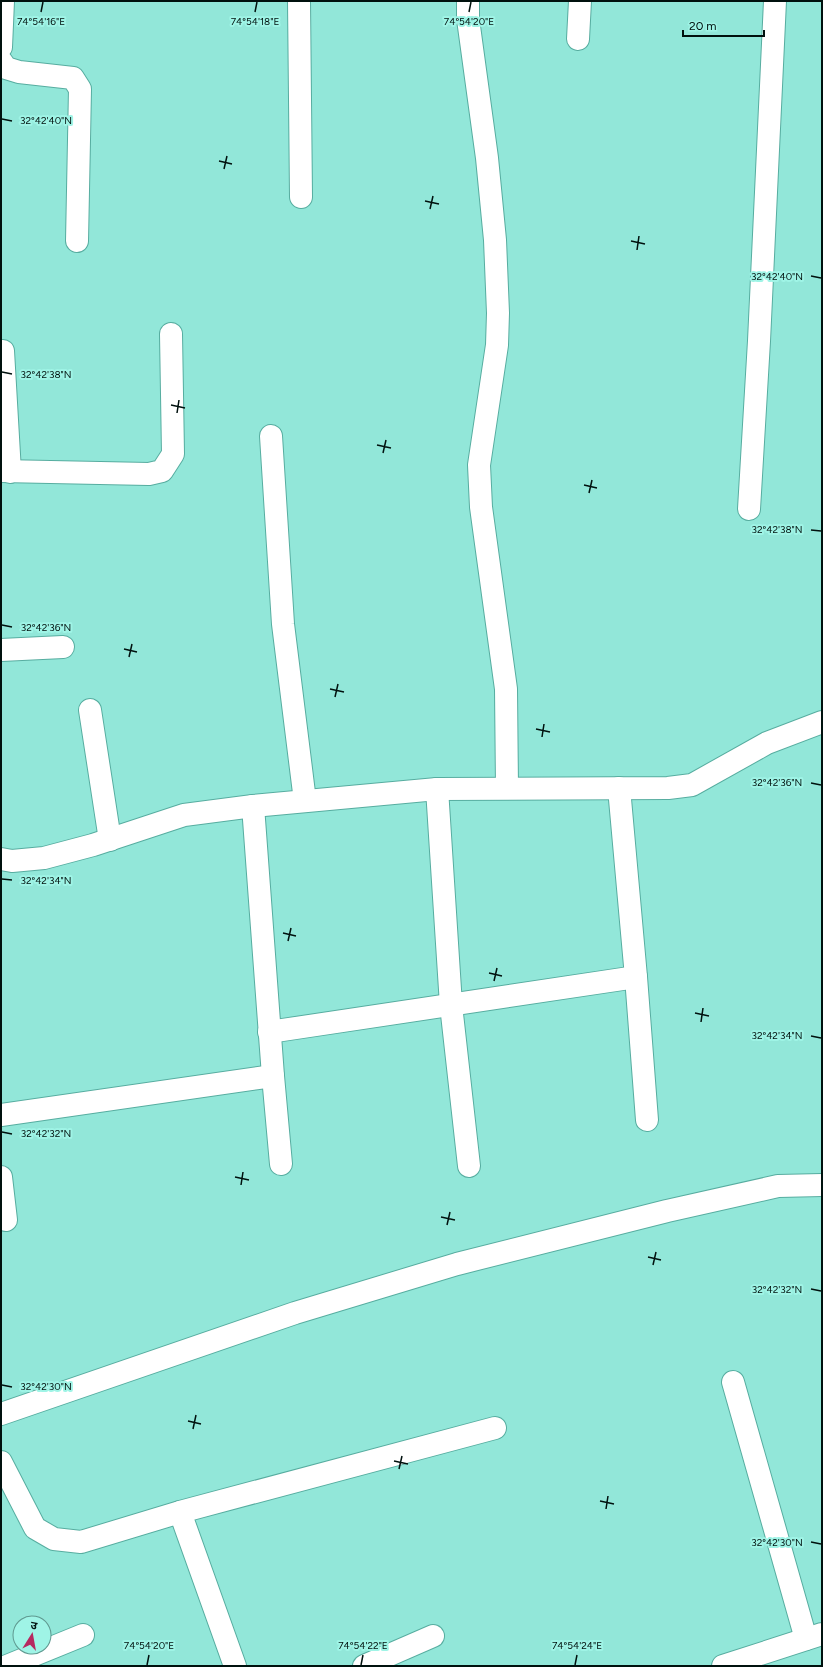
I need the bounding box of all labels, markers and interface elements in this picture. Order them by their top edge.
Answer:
scale bar [683,12,764,38]
text: 74°54'16"E [17,15,65,28]
text: 74°54'18"E [231,15,279,28]
text: 74°54'20"E [444,15,494,28]
text: 20 m [689,19,717,33]
text: 32°42'40"N [20,114,72,127]
text: 32°42'40"N [751,270,803,283]
text: 32°42'38"N [20,368,72,381]
text: 32°42'38"N [751,523,803,536]
text: 32°42'36"N [21,621,71,634]
text: 32°42'36"N [752,776,802,789]
text: 32°42'34"N [20,874,72,887]
text: 32°42'34"N [751,1029,803,1042]
text: 32°42'32"N [21,1127,71,1140]
text: 32°42'32"N [752,1283,802,1296]
text: 32°42'30"N [20,1380,72,1393]
text: 32°42'30"N [751,1536,803,1549]
north arrow [12,1615,52,1655]
text: उ [29,1619,39,1633]
text: 74°54'20"E [124,1639,174,1652]
text: 74°54'22"E [338,1639,388,1652]
text: 74°54'24"E [552,1639,602,1652]

